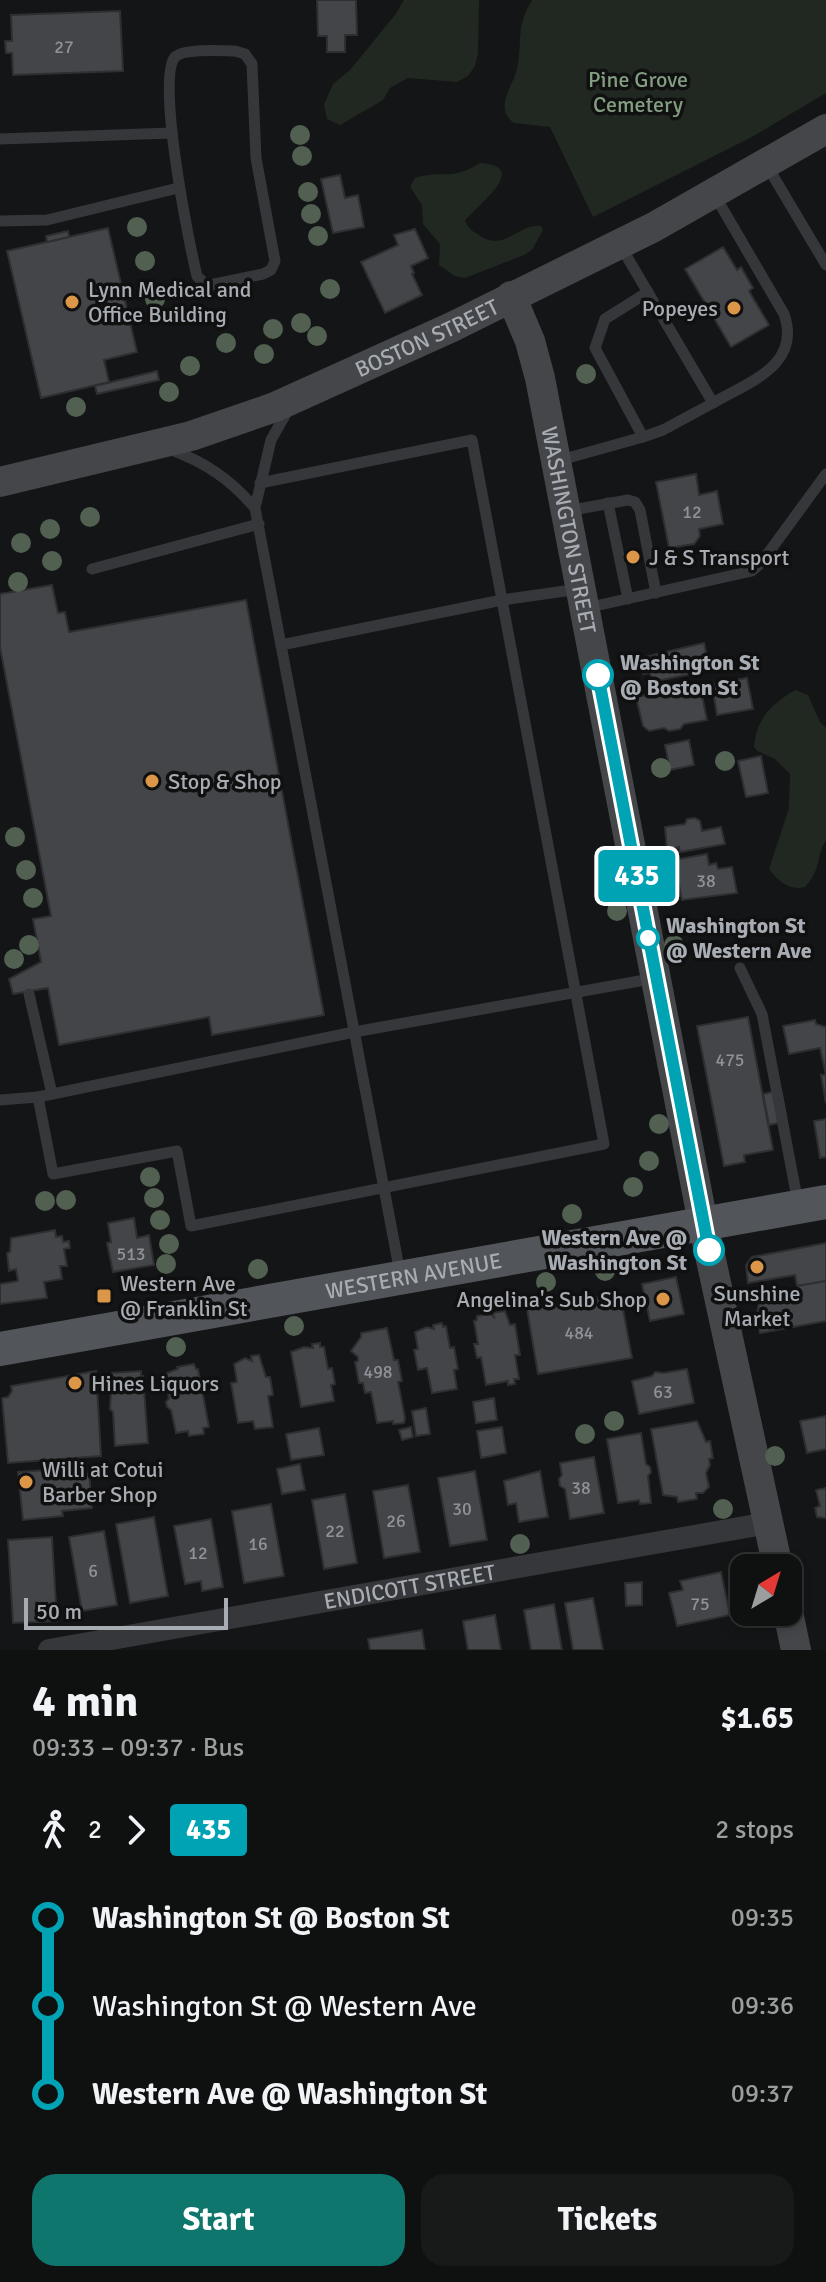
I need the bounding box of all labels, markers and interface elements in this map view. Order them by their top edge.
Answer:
house number: 27 [54,36,74,58]
park label: Pine Grove Cemetery [588,66,688,118]
place label: Lynn Medical and Office Building [88,276,252,328]
marker: Lynn Medical and Office Building [63,293,81,311]
street label: BOSTON STREET [351,293,503,383]
place label: Popeyes [642,295,718,322]
marker: Popeyes [725,299,743,317]
street label: WASHINGTON STREET [536,424,603,636]
house number: 12 [682,501,702,523]
place label: J & S Transport [649,544,789,571]
marker: J & S Transport [624,548,642,566]
place label: Washington St @ Boston St [620,649,759,701]
marker: Washington St @ Boston St [583,660,613,690]
place label: Stop & Shop [168,768,282,795]
marker: Stop & Shop [143,772,161,790]
line badge: 435 [591,850,683,902]
text: 435 [614,859,660,893]
house number: 38 [696,870,716,892]
place label: Washington St @ Western Ave [666,912,812,964]
marker: Washington St @ Western Ave [637,927,659,949]
house number: 475 [715,1049,745,1071]
place label: Western Ave @ Washington St [541,1224,687,1276]
marker: Western Ave @ Washington St [694,1235,724,1265]
house number: 513 [116,1243,146,1265]
street label: WESTERN AVENUE [323,1246,504,1304]
marker: Sunshine Market [748,1258,766,1276]
place label: Western Ave @ Franklin St [120,1270,248,1322]
place label: Sunshine Market [714,1280,800,1332]
place label: Angelina's Sub Shop [456,1286,647,1313]
marker: Western Ave @ Franklin St [95,1287,113,1305]
marker: Angelina's Sub Shop [654,1290,672,1308]
house number: 484 [564,1322,594,1344]
house number: 498 [363,1361,393,1383]
place label: Hines Liquors [91,1370,219,1397]
marker: Hines Liquors [66,1374,84,1392]
house number: 63 [653,1381,673,1403]
place label: Willi at Cotui Barber Shop [42,1456,163,1508]
marker: Willi at Cotui Barber Shop [17,1473,35,1491]
house number: 38 [571,1477,591,1499]
house number: 30 [452,1498,472,1520]
house number: 26 [386,1510,406,1532]
house number: 22 [325,1520,345,1542]
house number: 16 [248,1533,268,1555]
house number: 12 [188,1542,208,1564]
north arrow [730,1554,802,1626]
map controls [730,1554,802,1626]
street label: ENDICOTT STREET [322,1558,497,1615]
house number: 6 [88,1560,98,1582]
house number: 75 [690,1593,710,1615]
scale bar [24,1594,228,1630]
text: 50 m [36,1598,82,1625]
text: 4 min [32,1675,138,1729]
text: $1.65 [721,1700,794,1737]
text: 09:33 – 09:37 · Bus [32,1732,244,1764]
icon: walk [32,1808,76,1852]
icon: forward [114,1808,158,1852]
text: 435 [186,1813,231,1847]
text: 2 [88,1814,102,1846]
text: 2 stops [715,1814,794,1846]
text: Washington St @ Boston St [92,1900,450,1937]
text: 09:35 [731,1902,794,1934]
text: Washington St @ Western Ave [92,1988,477,2025]
text: 09:36 [731,1990,794,2022]
text: Western Ave @ Washington St [92,2076,487,2113]
text: 09:37 [731,2078,794,2110]
button: Start [32,2174,405,2266]
button: Tickets [421,2174,794,2266]

